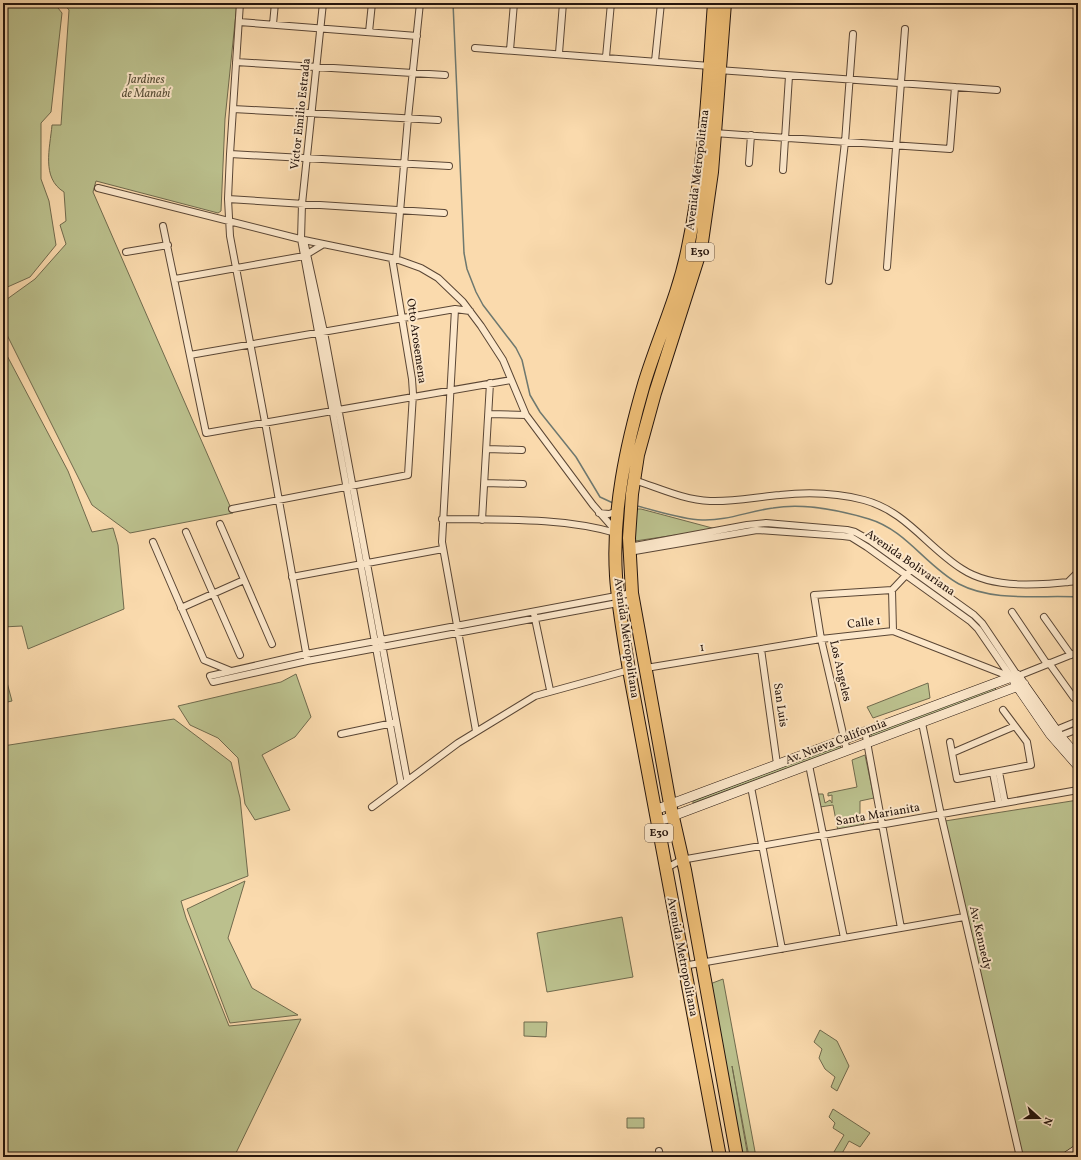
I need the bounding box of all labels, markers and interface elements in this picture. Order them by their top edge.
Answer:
street label: Víctor Emilio Estrada [287,57,315,171]
park label: Jardines de Manabí [122,72,171,102]
street label: Avenida Metropolitana [683,109,713,231]
road number: E30 [686,243,714,261]
street label: Otto Arosemena [402,297,430,385]
street label: Avenida Bolivariana [862,526,958,600]
street label: Avenida Metropolitana [610,577,642,699]
street label: Calle 1 [846,613,882,633]
street label: Los Angeles [825,639,855,703]
street label: 1 [698,640,706,656]
street label: San Luis [769,682,791,728]
street label: Av. Nueva California [783,715,889,769]
street label: Santa Marianita [835,800,921,830]
road number: E30 [645,824,673,842]
street label: Avenida Metropolitana [663,896,701,1018]
street label: Av. Kennedy [965,905,995,972]
north arrow [1019,1098,1059,1138]
text: N [1039,1115,1055,1127]

